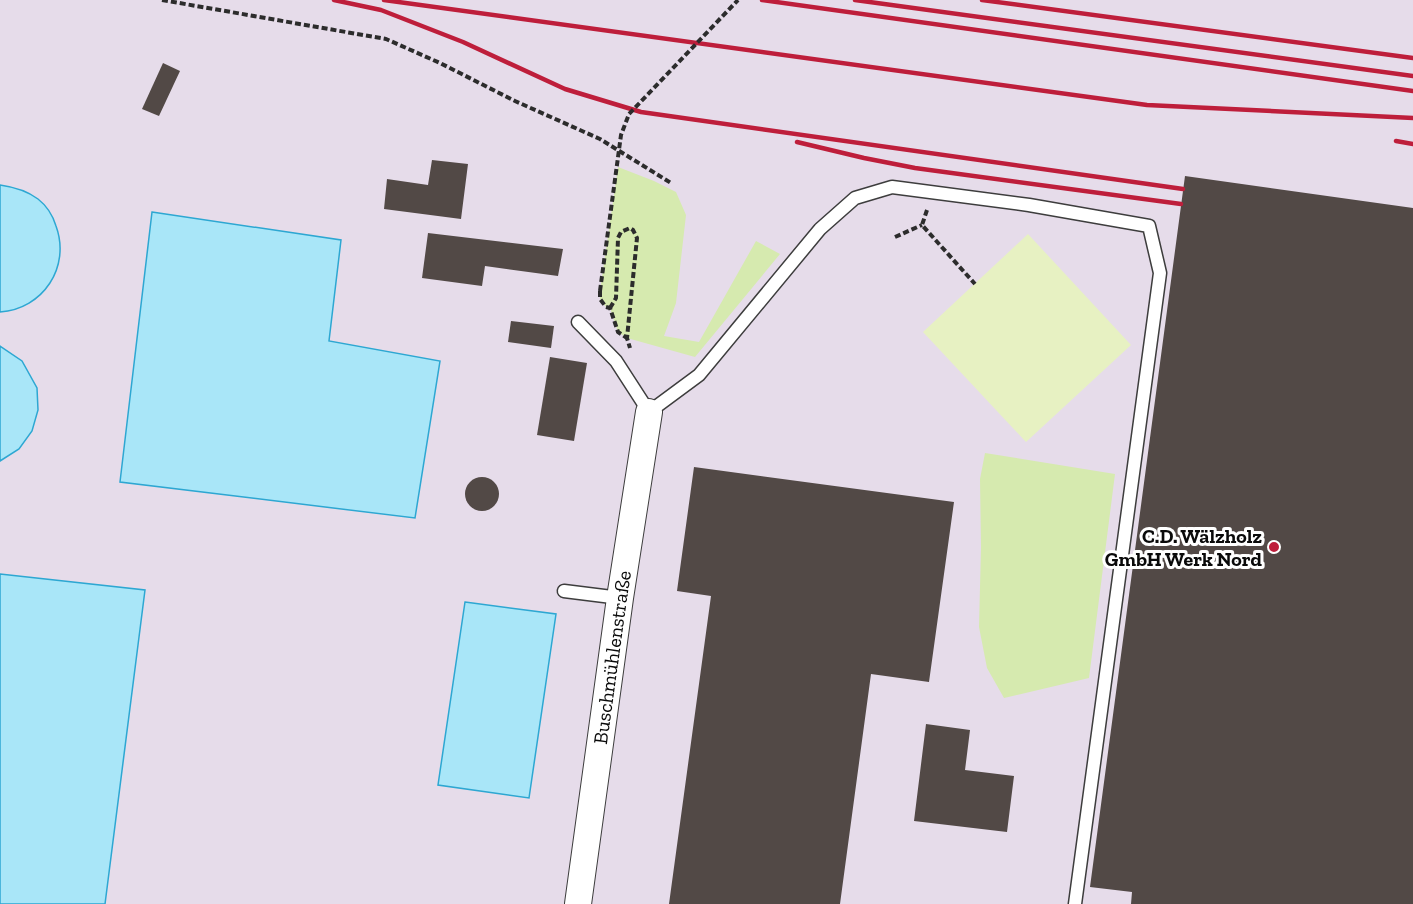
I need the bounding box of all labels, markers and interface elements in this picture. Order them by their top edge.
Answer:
place label: C.D. Wälzholz GmbH Werk Nord [1105,524,1263,571]
marker: C.D. Wälzholz GmbH Werk Nord [1267,540,1281,554]
street label: Buschmühlenstraße [588,569,636,746]

